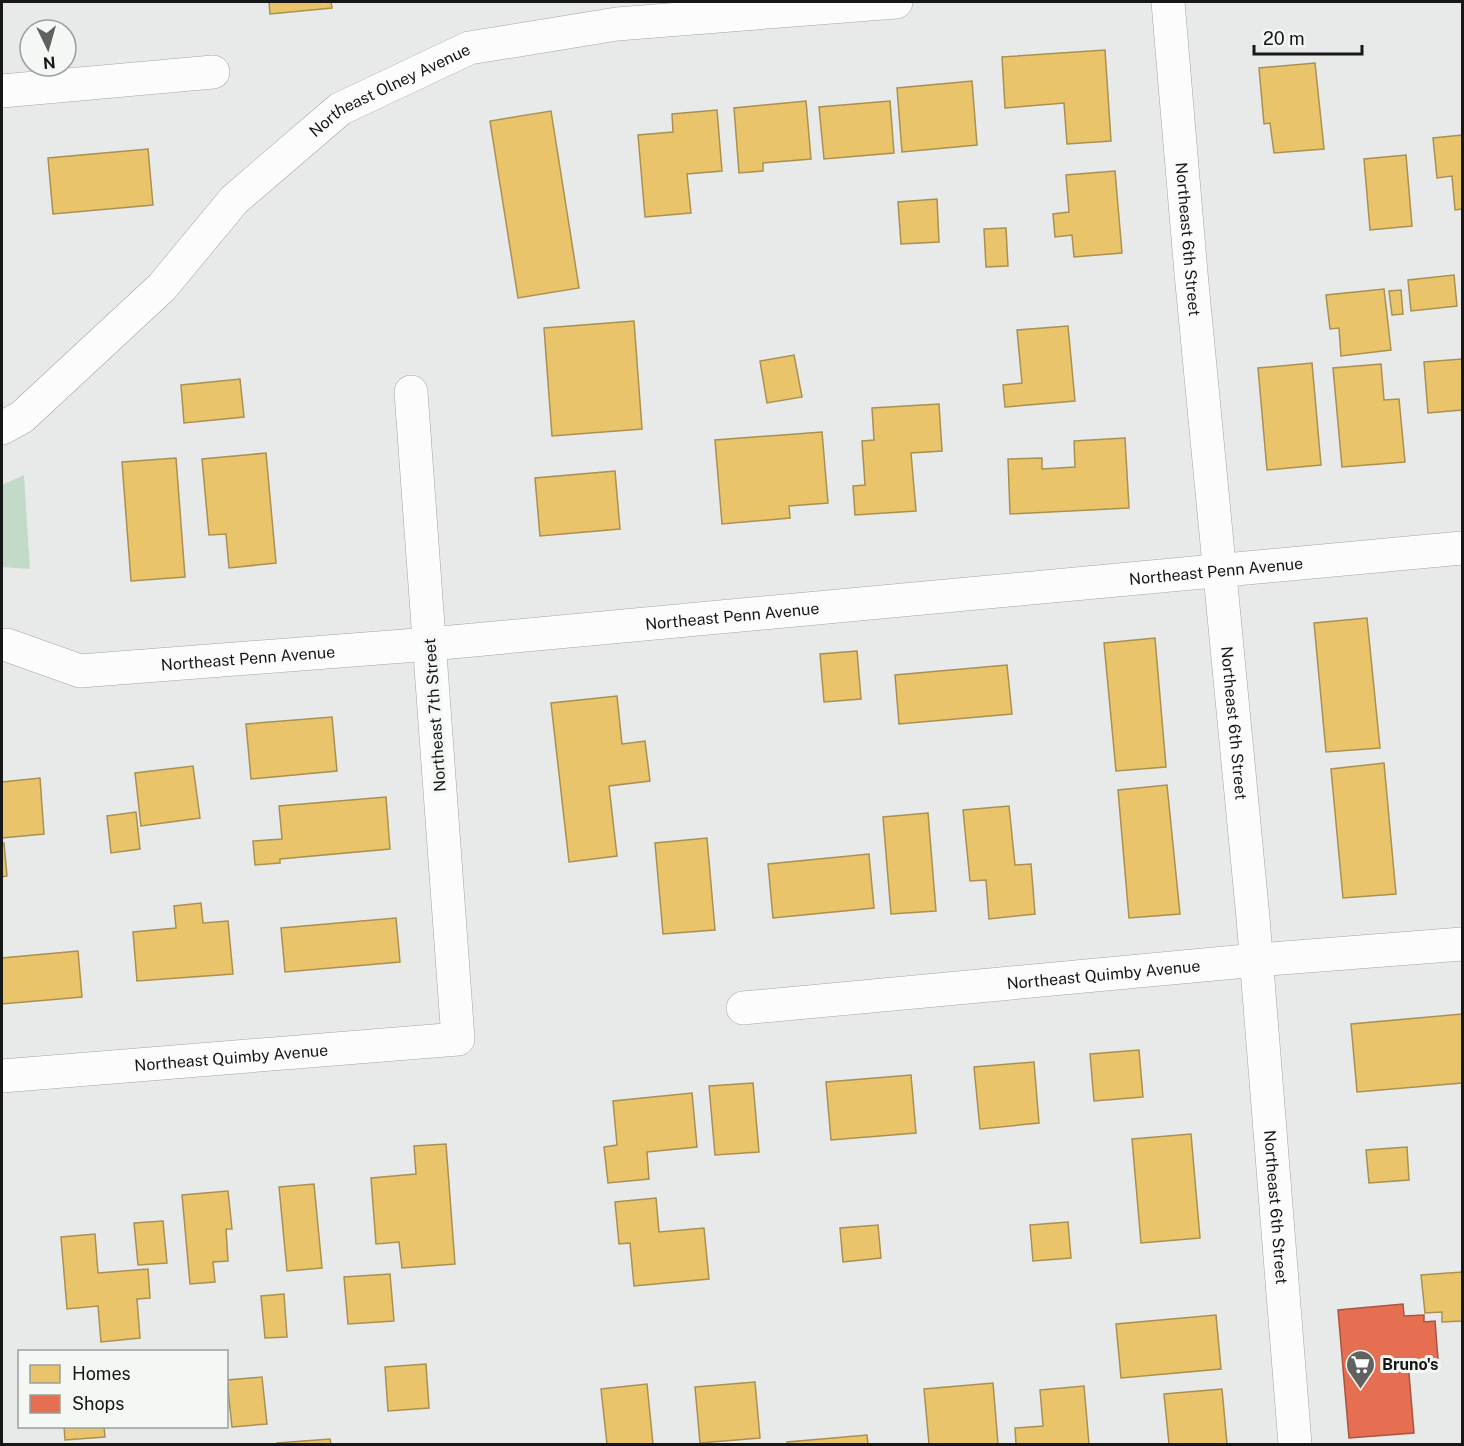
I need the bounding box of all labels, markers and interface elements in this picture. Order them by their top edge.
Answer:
north arrow [18,18,78,78]
scale bar [1254,18,1362,56]
text: 20 m [1263,28,1305,49]
street label: Northeast Olney Avenue [305,39,473,141]
text: N [42,52,56,72]
street label: Northeast 6th Street [1172,161,1205,317]
street label: Northeast Penn Avenue [1128,553,1304,588]
street label: Northeast Penn Avenue [644,598,820,633]
street label: Northeast 7th Street [420,638,450,792]
street label: Northeast Penn Avenue [160,642,336,674]
street label: Northeast 6th Street [1217,645,1251,801]
street label: Northeast Quimby Avenue [1006,956,1201,993]
street label: Northeast Quimby Avenue [134,1040,329,1075]
street label: Northeast 6th Street [1260,1129,1292,1285]
supermarket icon: Bruno's [1345,1348,1377,1390]
legend [18,1350,228,1428]
place label: Bruno's [1382,1355,1438,1374]
text: Homes [72,1363,131,1384]
text: Shops [72,1393,124,1414]

